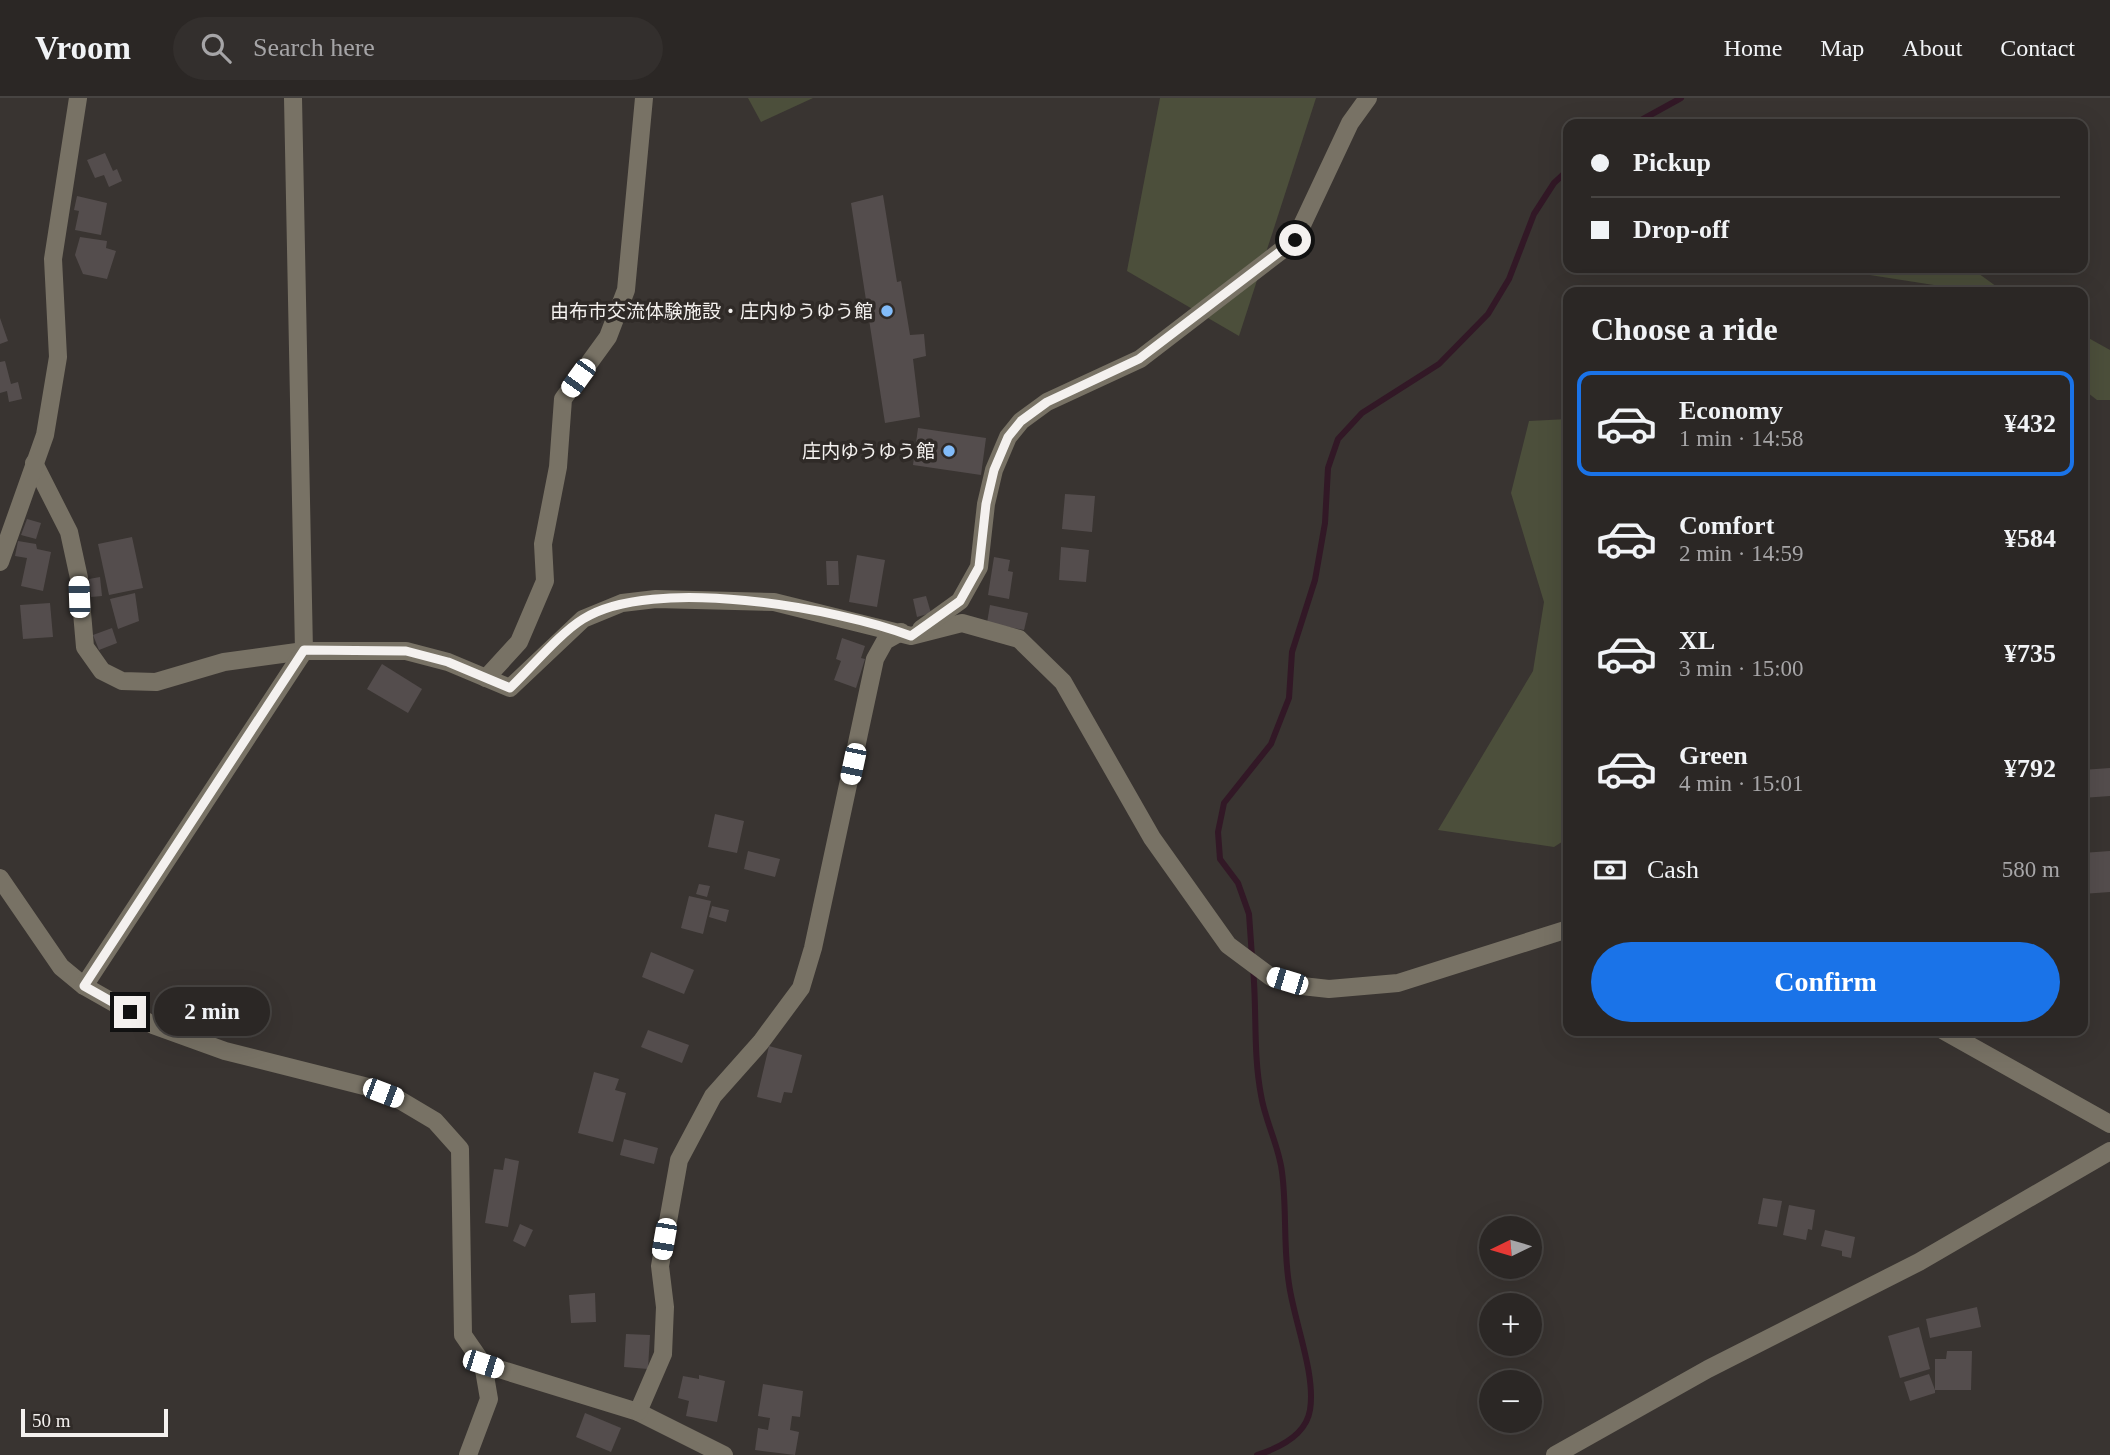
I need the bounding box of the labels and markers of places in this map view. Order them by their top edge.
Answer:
place label: 由布市交流体験施設・庄内ゆうゆう館 [550,301,873,322]
marker: 由布市交流体験施設・庄内ゆうゆう館 [879,303,895,319]
place label: 庄内ゆうゆう館 [802,441,935,462]
marker: 庄内ゆうゆう館 [941,443,957,459]

